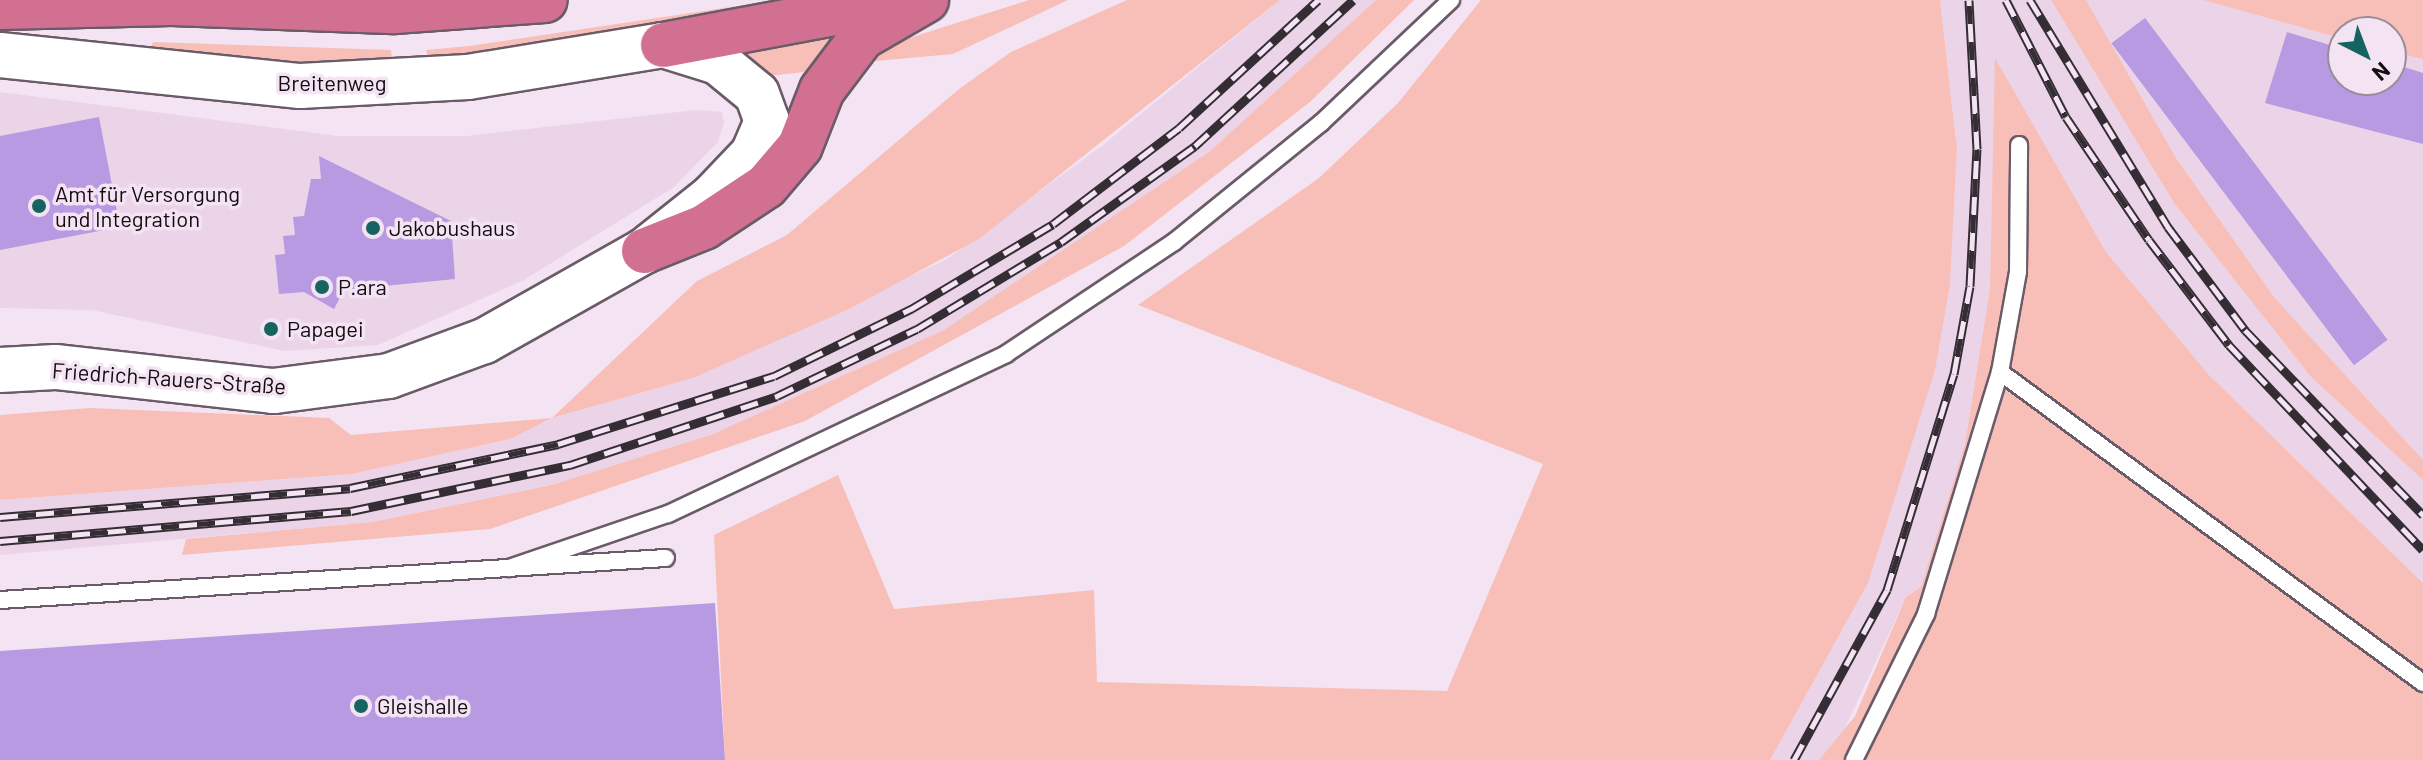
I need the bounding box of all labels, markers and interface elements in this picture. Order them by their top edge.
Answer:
north arrow [2327,16,2407,96]
text: N [2368,58,2396,87]
street label: Breitenweg [277,70,387,96]
place label: Amt für Versorgung und Integration [55,180,240,232]
marker: Amt für Versorgung und Integration [30,197,48,215]
place label: Jakobushaus [389,215,515,241]
marker: Jakobushaus [364,219,382,237]
place label: P.ara [338,274,387,300]
marker: P.ara [313,278,331,296]
place label: Papagei [287,316,364,342]
marker: Papagei [262,320,280,338]
street label: Friedrich-Rauers-Straße [51,357,287,399]
place label: Gleishalle [377,693,468,719]
marker: Gleishalle [352,697,370,715]

